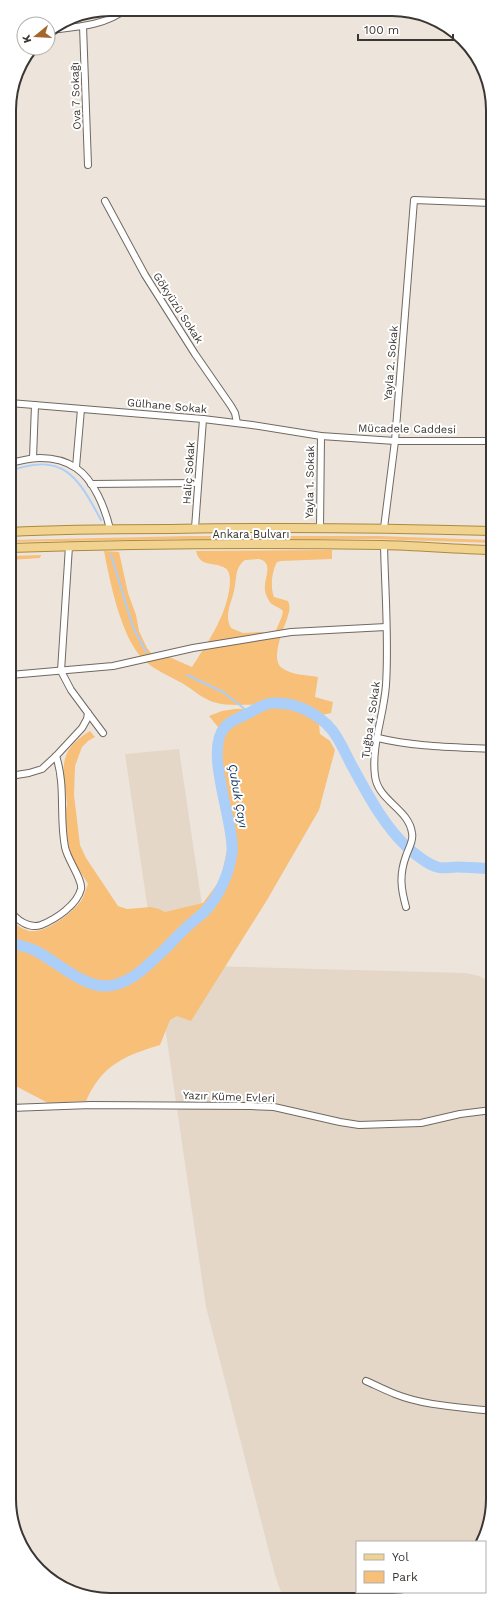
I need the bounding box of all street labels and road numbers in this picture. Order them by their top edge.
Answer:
street label: Ova 7 Sokağı [68,62,84,130]
street label: Gökyüzü Sokak [150,270,206,346]
street label: Yayla 2. Sokak [381,325,401,401]
street label: Gülhane Sokak [126,396,208,416]
street label: Mücadele Caddesi [358,422,456,436]
street label: Haliç Sokak [180,441,198,505]
street label: Yayla 1. Sokak [303,445,317,519]
street label: Ankara Bulvarı [213,528,289,541]
street label: Tuğba 4 Sokak [359,681,383,759]
street label: Yazır Küme Evleri [183,1089,275,1105]

